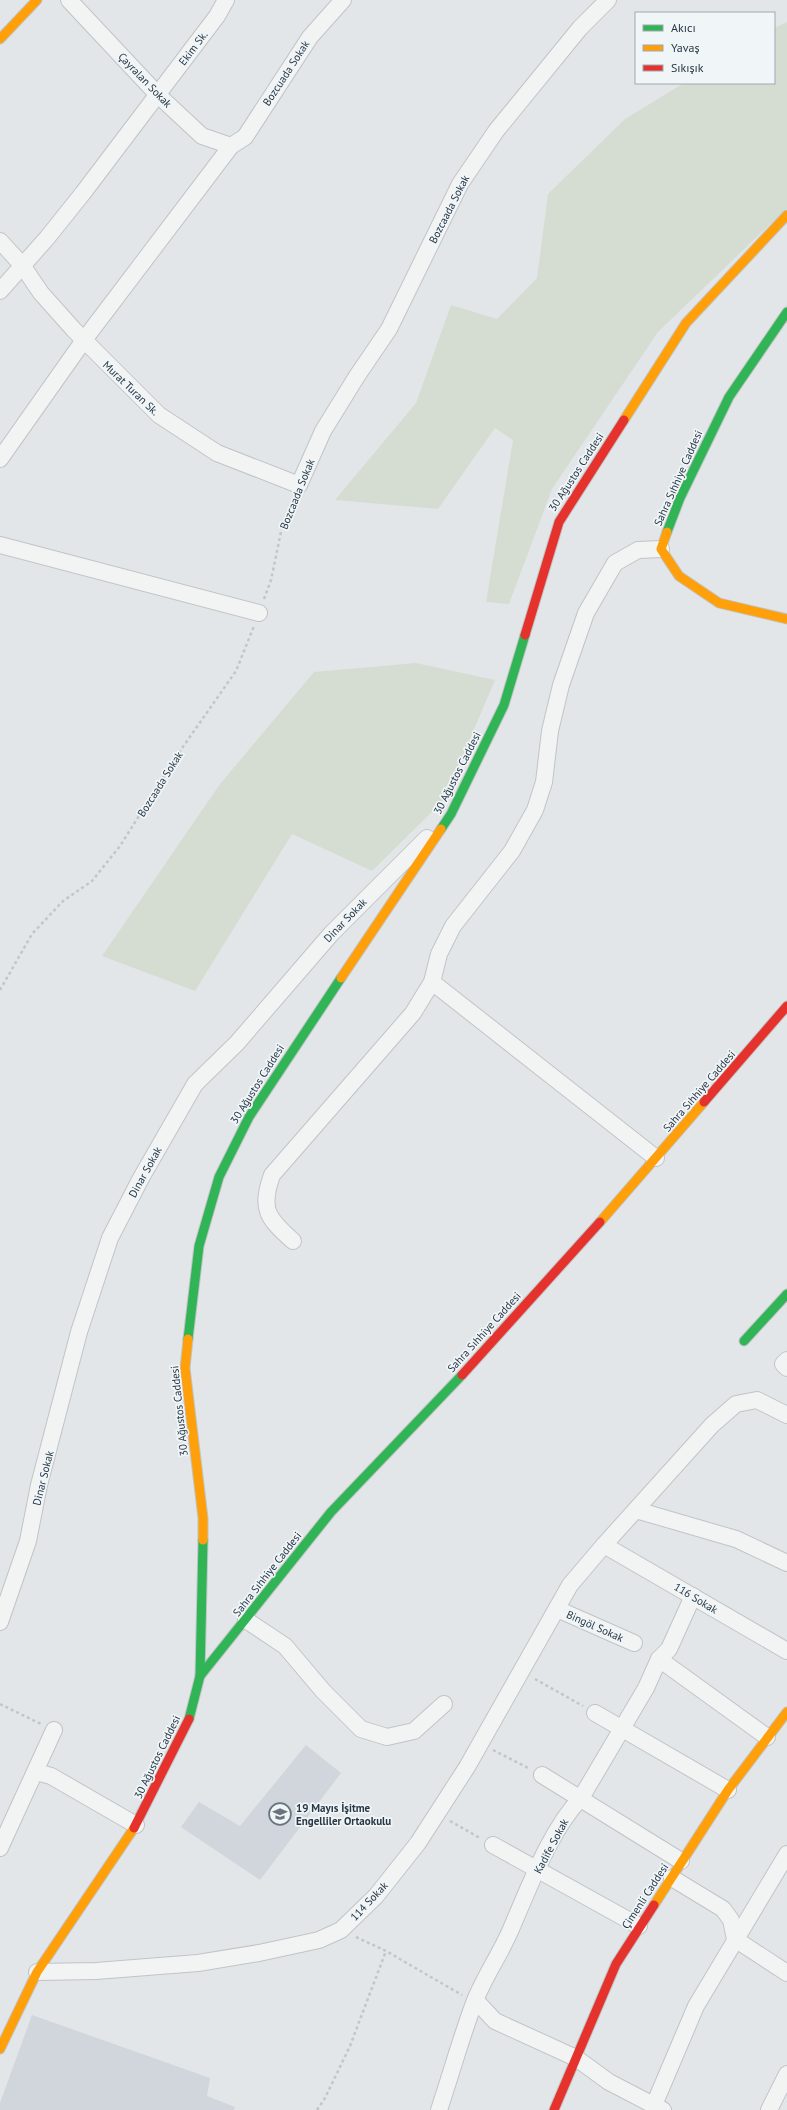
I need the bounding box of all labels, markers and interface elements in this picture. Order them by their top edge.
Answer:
legend [635,12,775,84]
text: Akıcı [671,20,696,35]
street label: Ekim Sk. [176,28,210,68]
street label: Bozcuada Sokak [260,37,313,108]
text: Yavaş [671,40,700,55]
street label: Çayralan Sokak [115,50,175,111]
text: Sıkışık [671,60,704,75]
street label: Bozcaada Sokak [426,172,473,246]
street label: Murat Turan Sk. [100,358,162,418]
street label: Sahra Sıhhiye Caddesi [651,428,705,528]
street label: 30 Ağustos Caddesi [545,430,607,514]
street label: Bozcaada Sokak [276,456,318,531]
street label: 30 Ağustos Caddesi [430,729,484,817]
street label: Bozcaada Sokak [134,748,186,819]
street label: Dinar Sokak [321,894,370,945]
street label: 30 Ağustos Caddesi [227,1042,287,1126]
street label: Sahra Sıhhiye Caddesi [660,1047,738,1135]
street label: Dinar Sokak [125,1143,165,1200]
street label: Sahra Sıhhiye Caddesi [444,1289,524,1375]
street label: 30 Ağustos Caddesi [167,1365,191,1457]
street label: Dinar Sokak [29,1448,57,1507]
street label: Sahra Sıhhiye Caddesi [230,1529,304,1619]
street label: 116 Sokak [672,1579,721,1617]
street label: Bingöl Sokak [564,1607,626,1645]
street label: 30 Ağustos Caddesi [131,1713,183,1801]
school or university icon: 19 Mayıs İşitme Engelliler Ortaokulu [267,1801,293,1827]
place label: 19 Mayıs İşitme Engelliler Ortaokulu [296,1801,391,1828]
street label: Kadife Sokak [531,1815,572,1876]
street label: Çimenli Caddesi [619,1861,671,1931]
street label: 114 Sokak [347,1878,391,1924]

